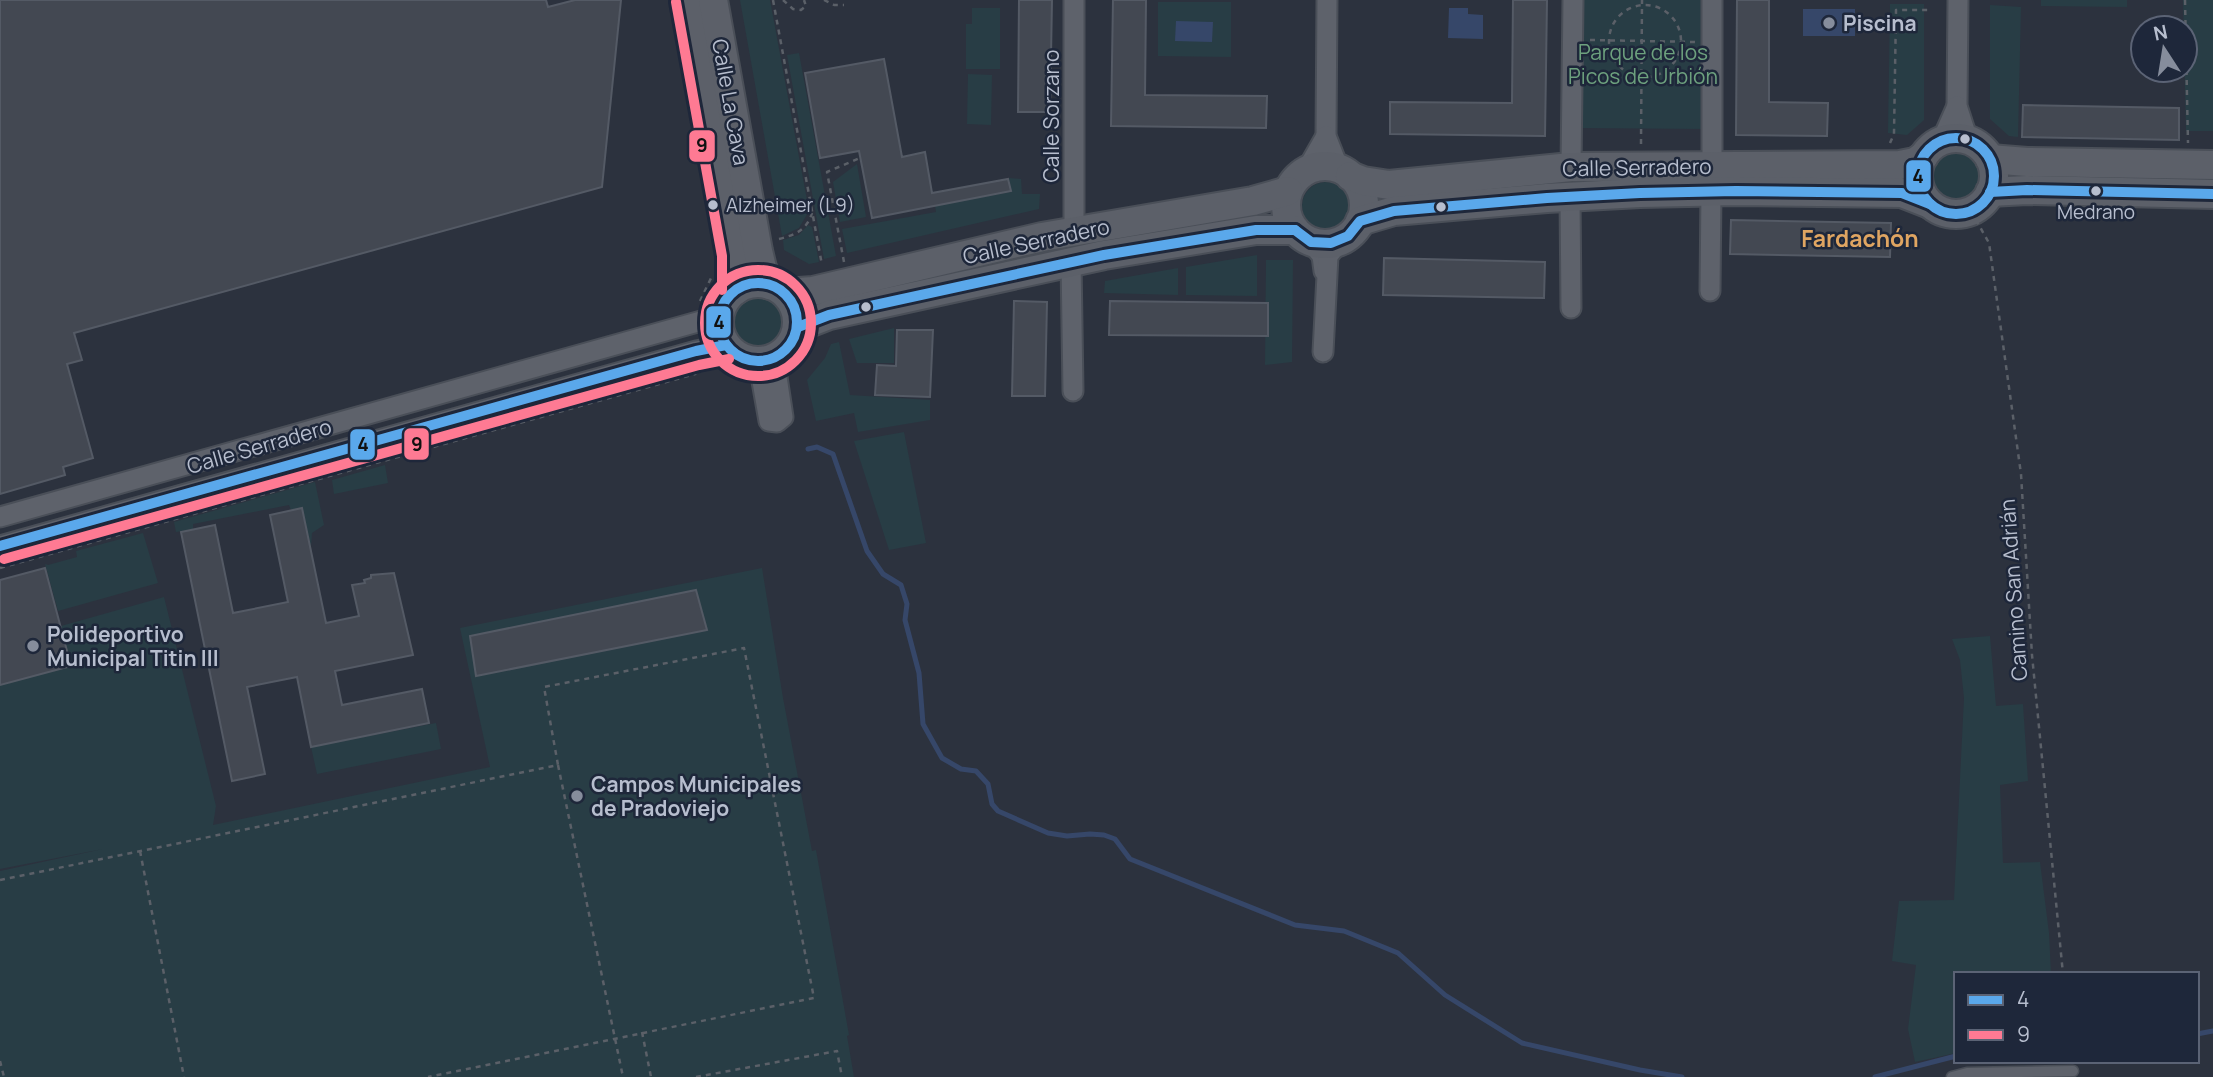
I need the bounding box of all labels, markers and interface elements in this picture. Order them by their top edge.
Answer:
place label: Piscina [1843,9,1917,37]
north arrow [2129,14,2199,84]
marker: Piscina [1821,15,1837,31]
text: N [2151,18,2170,47]
street label: Calle La Cava [706,37,756,167]
park label: Parque de los Picos de Urbión [1568,38,1718,90]
street label: Calle Sorzano [1037,50,1065,182]
line badge: 9 [688,129,716,163]
text: 9 [696,132,708,158]
unlabelled marker [1958,132,1972,146]
street label: Calle Serradero [1562,152,1712,182]
line badge: 4 [1905,159,1932,193]
text: 4 [1912,163,1924,189]
marker: Medrano [2089,184,2103,198]
place label: Alzheimer (L9) [726,192,855,218]
marker: Alzheimer (L9) [706,198,720,212]
place label: Medrano [2057,199,2135,225]
unlabelled marker [1434,200,1448,214]
street label: Calle Serradero [960,212,1112,270]
district label: Fardachón [1801,222,1919,254]
unlabelled marker [859,300,873,314]
line badge: 4 [705,305,732,339]
text: 4 [713,309,725,335]
street label: Calle Serradero [183,412,335,480]
line badge: 9 [403,427,430,461]
line badge: 4 [349,428,376,461]
text: 4 [357,431,369,457]
text: 9 [411,431,423,457]
street label: Camino San Adrián [1993,498,2033,682]
place label: Polideportivo Municipal Titin III [47,620,219,672]
marker: Polideportivo Municipal Titin III [25,638,41,654]
place label: Campos Municipales de Pradoviejo [591,770,801,822]
marker: Campos Municipales de Pradoviejo [569,788,585,804]
legend [1954,972,2199,1063]
text: 4 [2017,985,2029,1013]
text: 9 [2017,1020,2030,1048]

